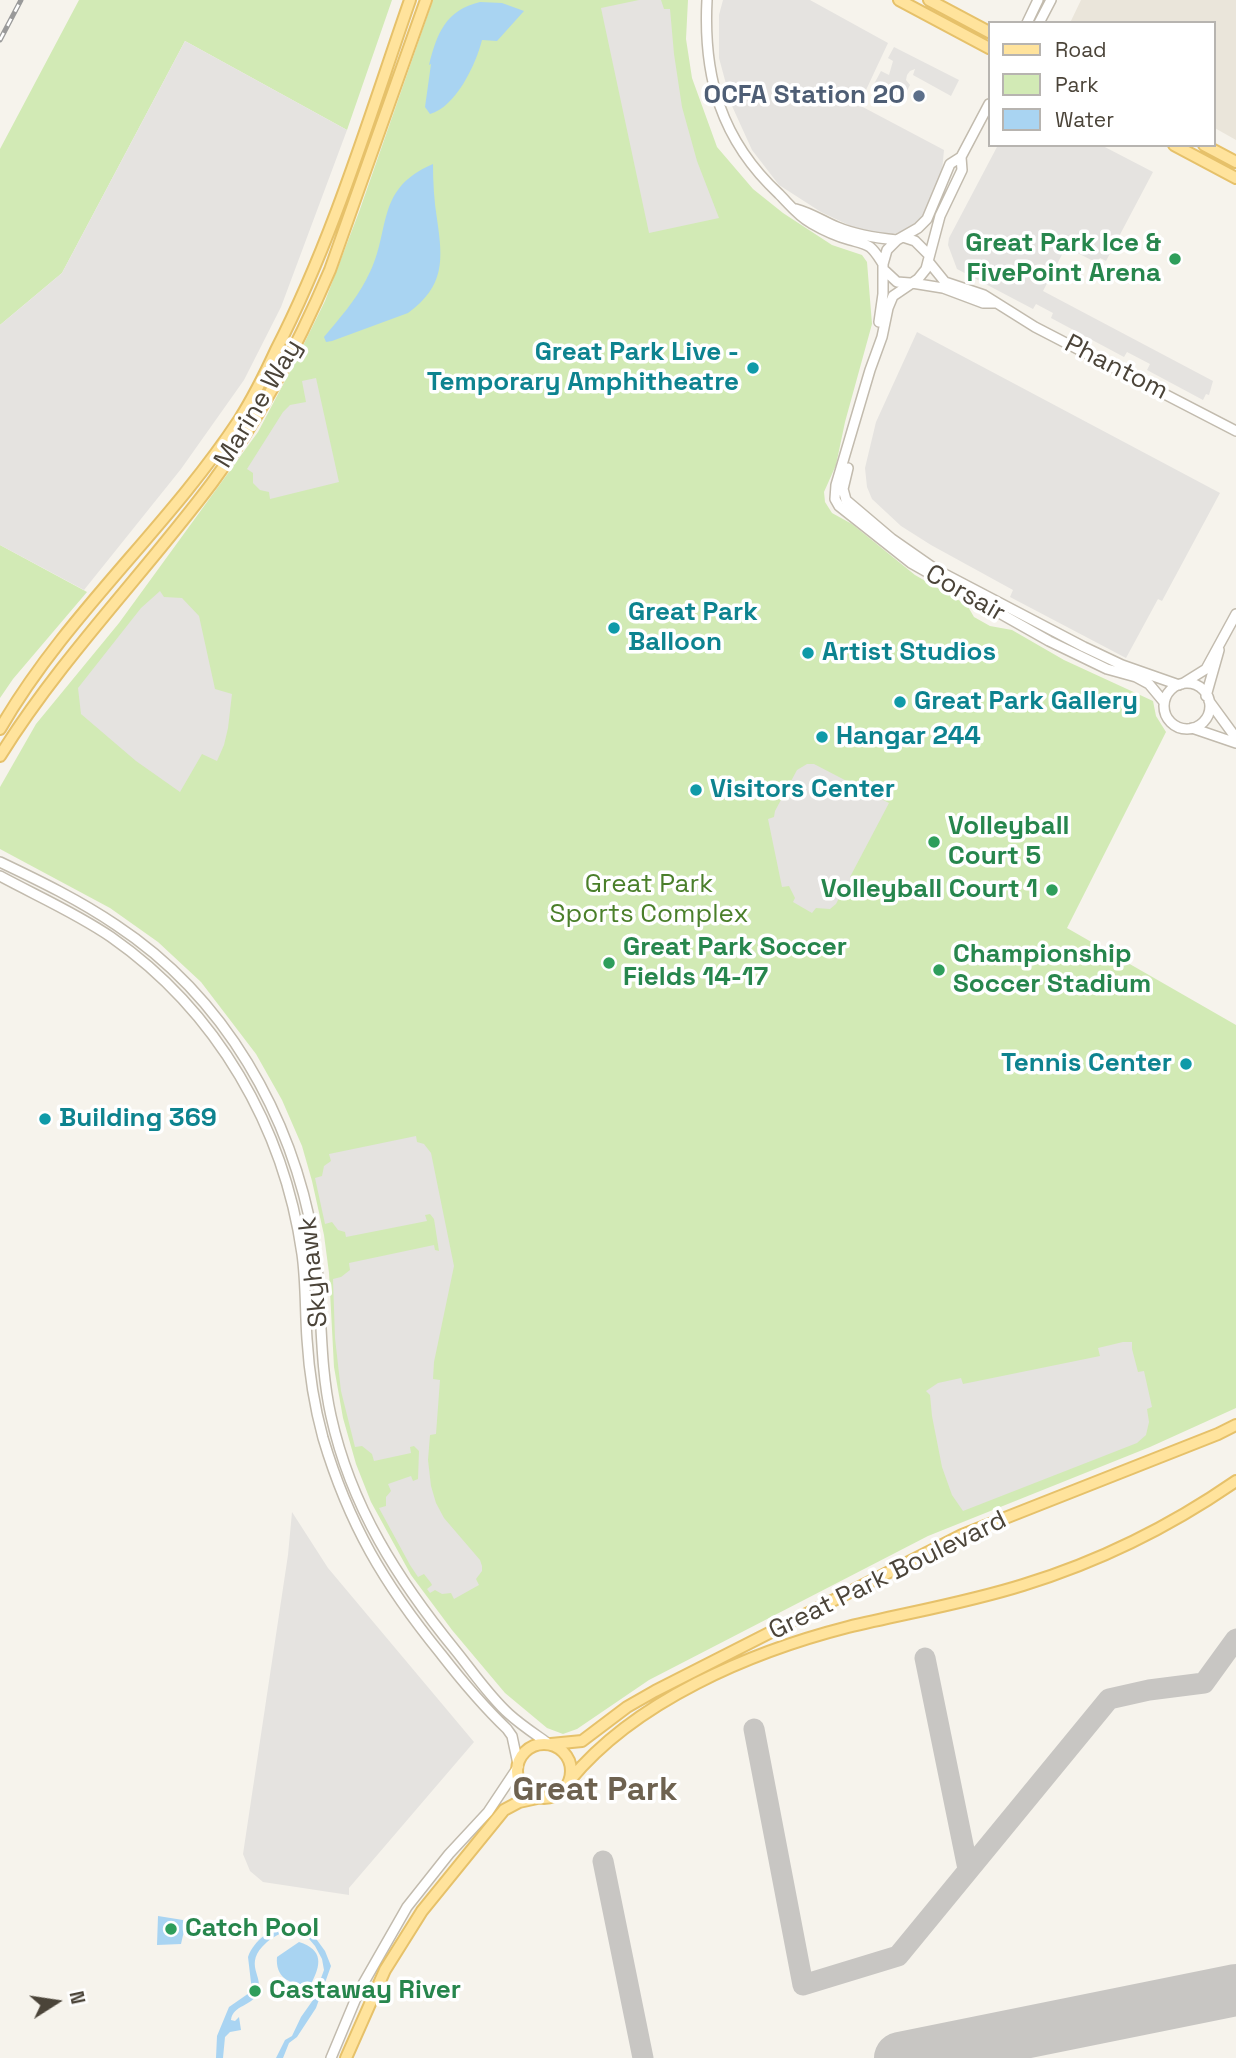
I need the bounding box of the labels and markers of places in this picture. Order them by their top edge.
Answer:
place label: OCFA Station 20 [704,80,905,112]
marker: OCFA Station 20 [911,88,927,104]
place label: Great Park Ice & FivePoint Arena [965,228,1161,290]
marker: Great Park Ice & FivePoint Arena [1167,251,1183,267]
place label: Great Park Live - Temporary Amphitheatre [427,337,739,398]
marker: Great Park Live - Temporary Amphitheatre [745,360,761,376]
place label: Great Park Balloon [628,597,758,658]
marker: Great Park Balloon [606,620,622,636]
place label: Artist Studios [822,637,996,669]
marker: Artist Studios [800,645,816,661]
place label: Great Park Gallery [914,686,1138,718]
marker: Great Park Gallery [892,694,908,710]
place label: Hangar 244 [836,721,981,753]
marker: Hangar 244 [814,729,830,745]
place label: Visitors Center [710,774,895,806]
marker: Visitors Center [688,782,704,798]
place label: Volleyball Court 5 [948,811,1069,872]
marker: Volleyball Court 5 [926,834,942,850]
place label: Volleyball Court 1 [821,874,1038,906]
marker: Volleyball Court 1 [1044,882,1060,898]
place label: Great Park Soccer Fields 14-17 [623,932,847,993]
place label: Championship Soccer Stadium [953,939,1151,1000]
marker: Great Park Soccer Fields 14-17 [601,955,617,971]
marker: Championship Soccer Stadium [931,962,947,978]
place label: Tennis Center [1001,1048,1172,1080]
marker: Tennis Center [1178,1056,1194,1072]
place label: Building 369 [59,1103,217,1135]
marker: Building 369 [37,1111,53,1127]
place label: Catch Pool [185,1913,319,1945]
marker: Catch Pool [163,1921,179,1937]
place label: Castaway River [269,1975,461,2007]
marker: Castaway River [247,1983,263,1999]

